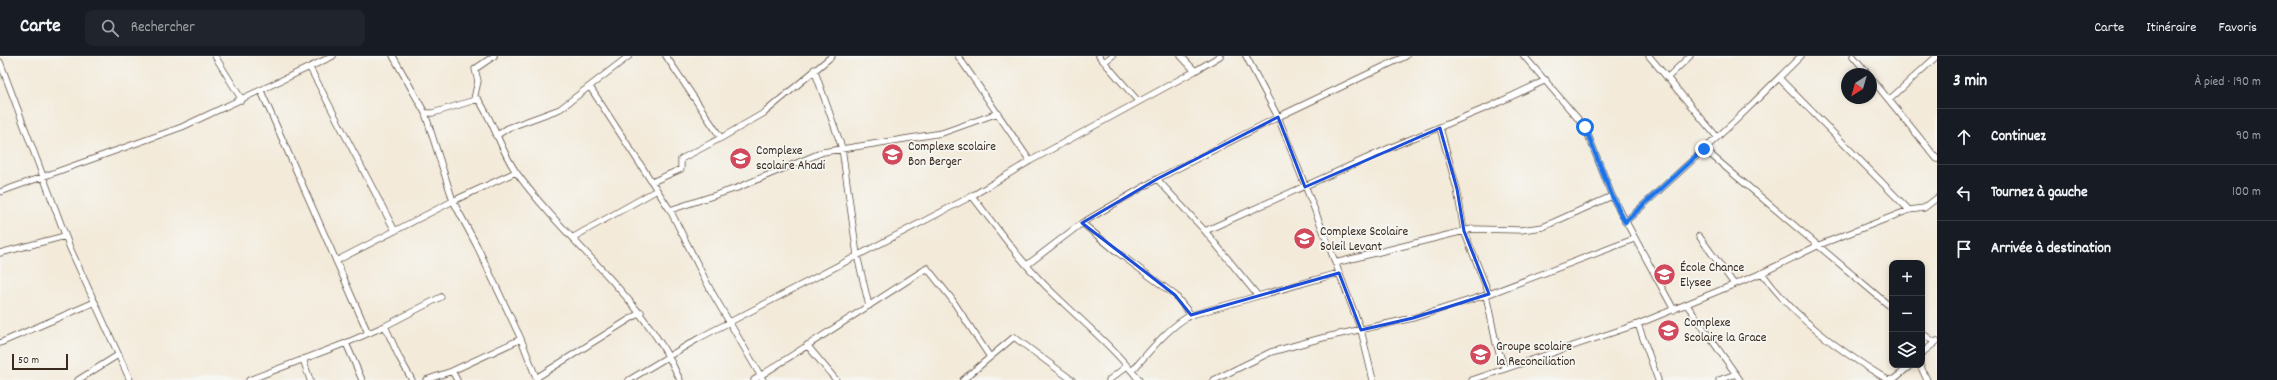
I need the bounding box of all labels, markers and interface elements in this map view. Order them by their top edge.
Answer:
search box [85,10,365,46]
text: Carte [20,14,61,41]
icon: search [99,17,121,39]
text: Rechercher [131,17,195,39]
text: Carte [2094,18,2124,38]
text: Itinéraire [2146,18,2196,38]
text: Favoris [2218,18,2257,38]
north arrow [1841,68,1877,104]
text: 3 min [1953,70,1987,94]
text: À pied · 190 m [2194,73,2261,92]
route start [1576,118,1594,136]
icon: ahead [1953,126,1975,148]
text: Continuez [1991,126,2046,148]
text: 90 m [2236,127,2261,146]
place label: Complexe scolaire Bon Berger [908,138,996,172]
route end [1695,140,1713,158]
school or university icon: Complexe scolaire Bon Berger [879,141,905,167]
place label: Complexe scolaire Ahadi [756,142,826,176]
school or university icon: Complexe scolaire Ahadi [727,145,753,171]
icon: left [1953,182,1975,204]
text: Tournez à gauche [1991,182,2088,204]
text: 100 m [2232,183,2261,202]
place label: Complexe Scolaire Soleil Levant [1320,223,1409,257]
school or university icon: Complexe Scolaire Soleil Levant [1292,226,1318,252]
icon: arrive [1953,238,1975,260]
text: Arrivée à destination [1991,238,2111,260]
place label: École Chance Elysee [1680,259,1744,293]
map controls [1889,260,1925,368]
button: + [1889,260,1925,296]
school or university icon: École Chance Elysee [1651,262,1677,288]
button: − [1889,296,1925,332]
place label: Complexe Scolaire la Grace [1684,314,1767,348]
school or university icon: Complexe Scolaire la Grace [1655,317,1681,343]
button: layers [1889,332,1925,368]
place label: Groupe scolaire la Reconciliation [1496,338,1575,372]
school or university icon: Groupe scolaire la Reconciliation [1467,341,1493,367]
scale bar [12,352,68,371]
text: 50 m [18,353,39,369]

